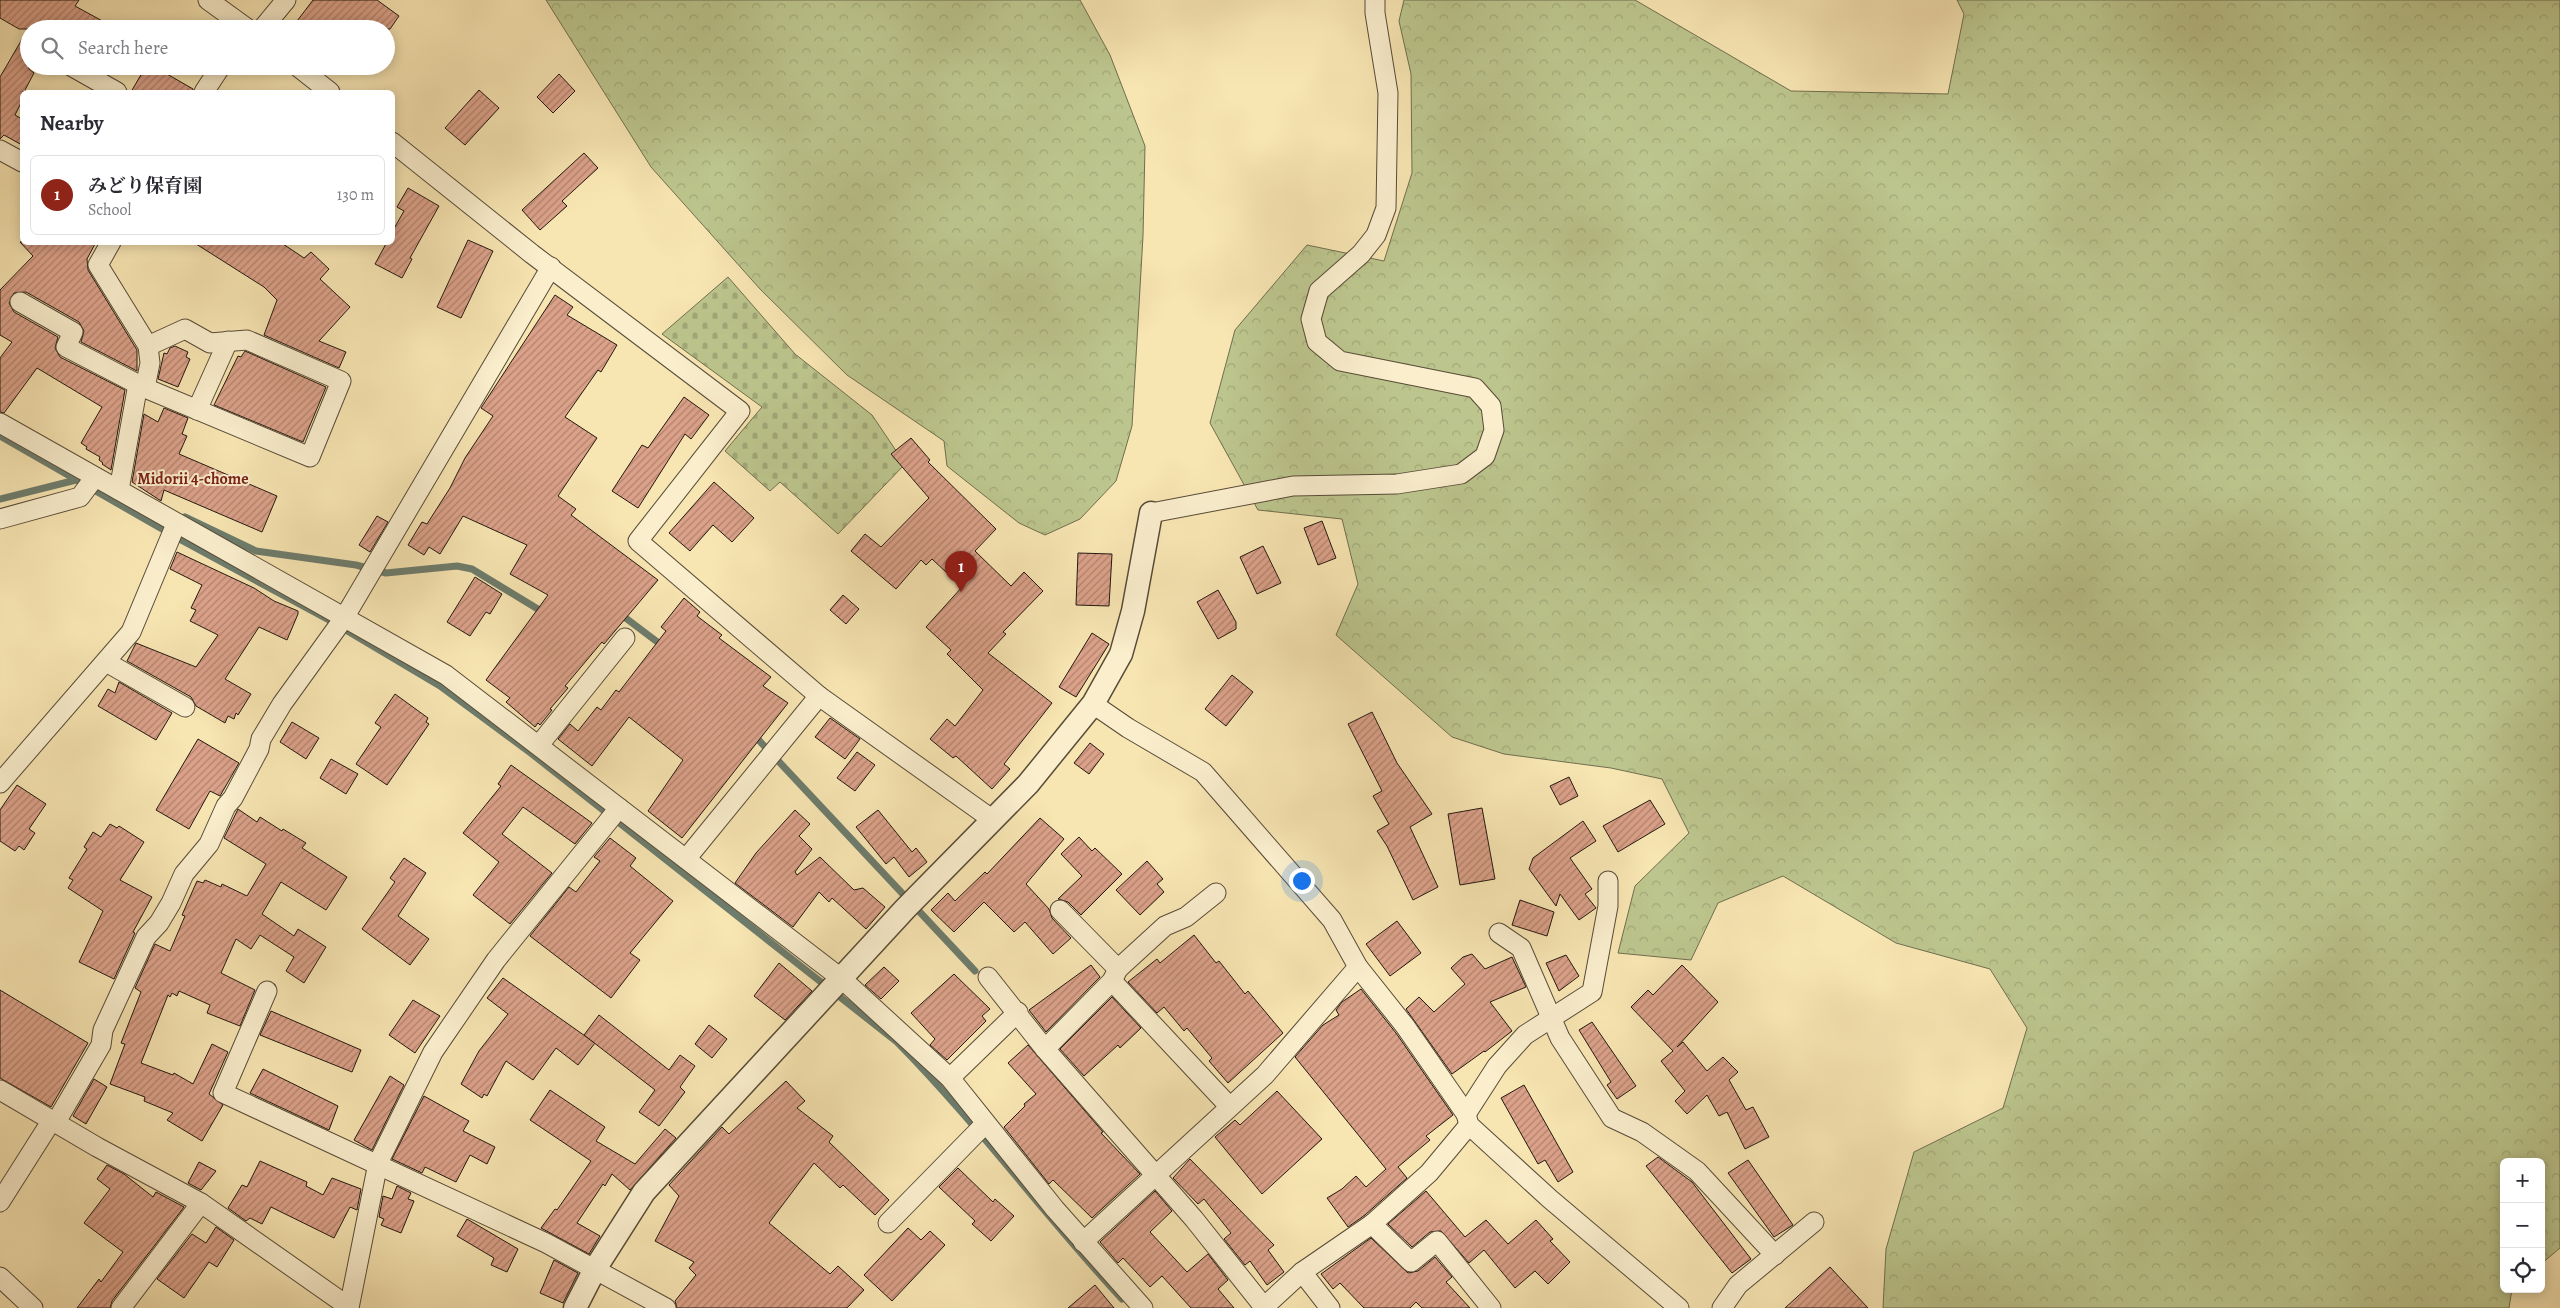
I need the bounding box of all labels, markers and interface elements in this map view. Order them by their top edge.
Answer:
search box [20,20,395,75]
icon: search [38,34,66,62]
text: Search here [78,35,168,61]
text: Nearby [40,109,103,137]
text: みどり保育園 [88,173,202,199]
text: 1 [54,184,60,206]
text: 130 m [337,184,374,206]
text: School [88,199,131,221]
district label: Midorii 4-chome [137,468,249,490]
pin: 1 [945,551,977,592]
your location [1289,868,1315,894]
map controls [2500,1158,2545,1293]
button: + [2500,1158,2545,1203]
button: − [2500,1203,2545,1248]
button: locate [2500,1248,2545,1293]

